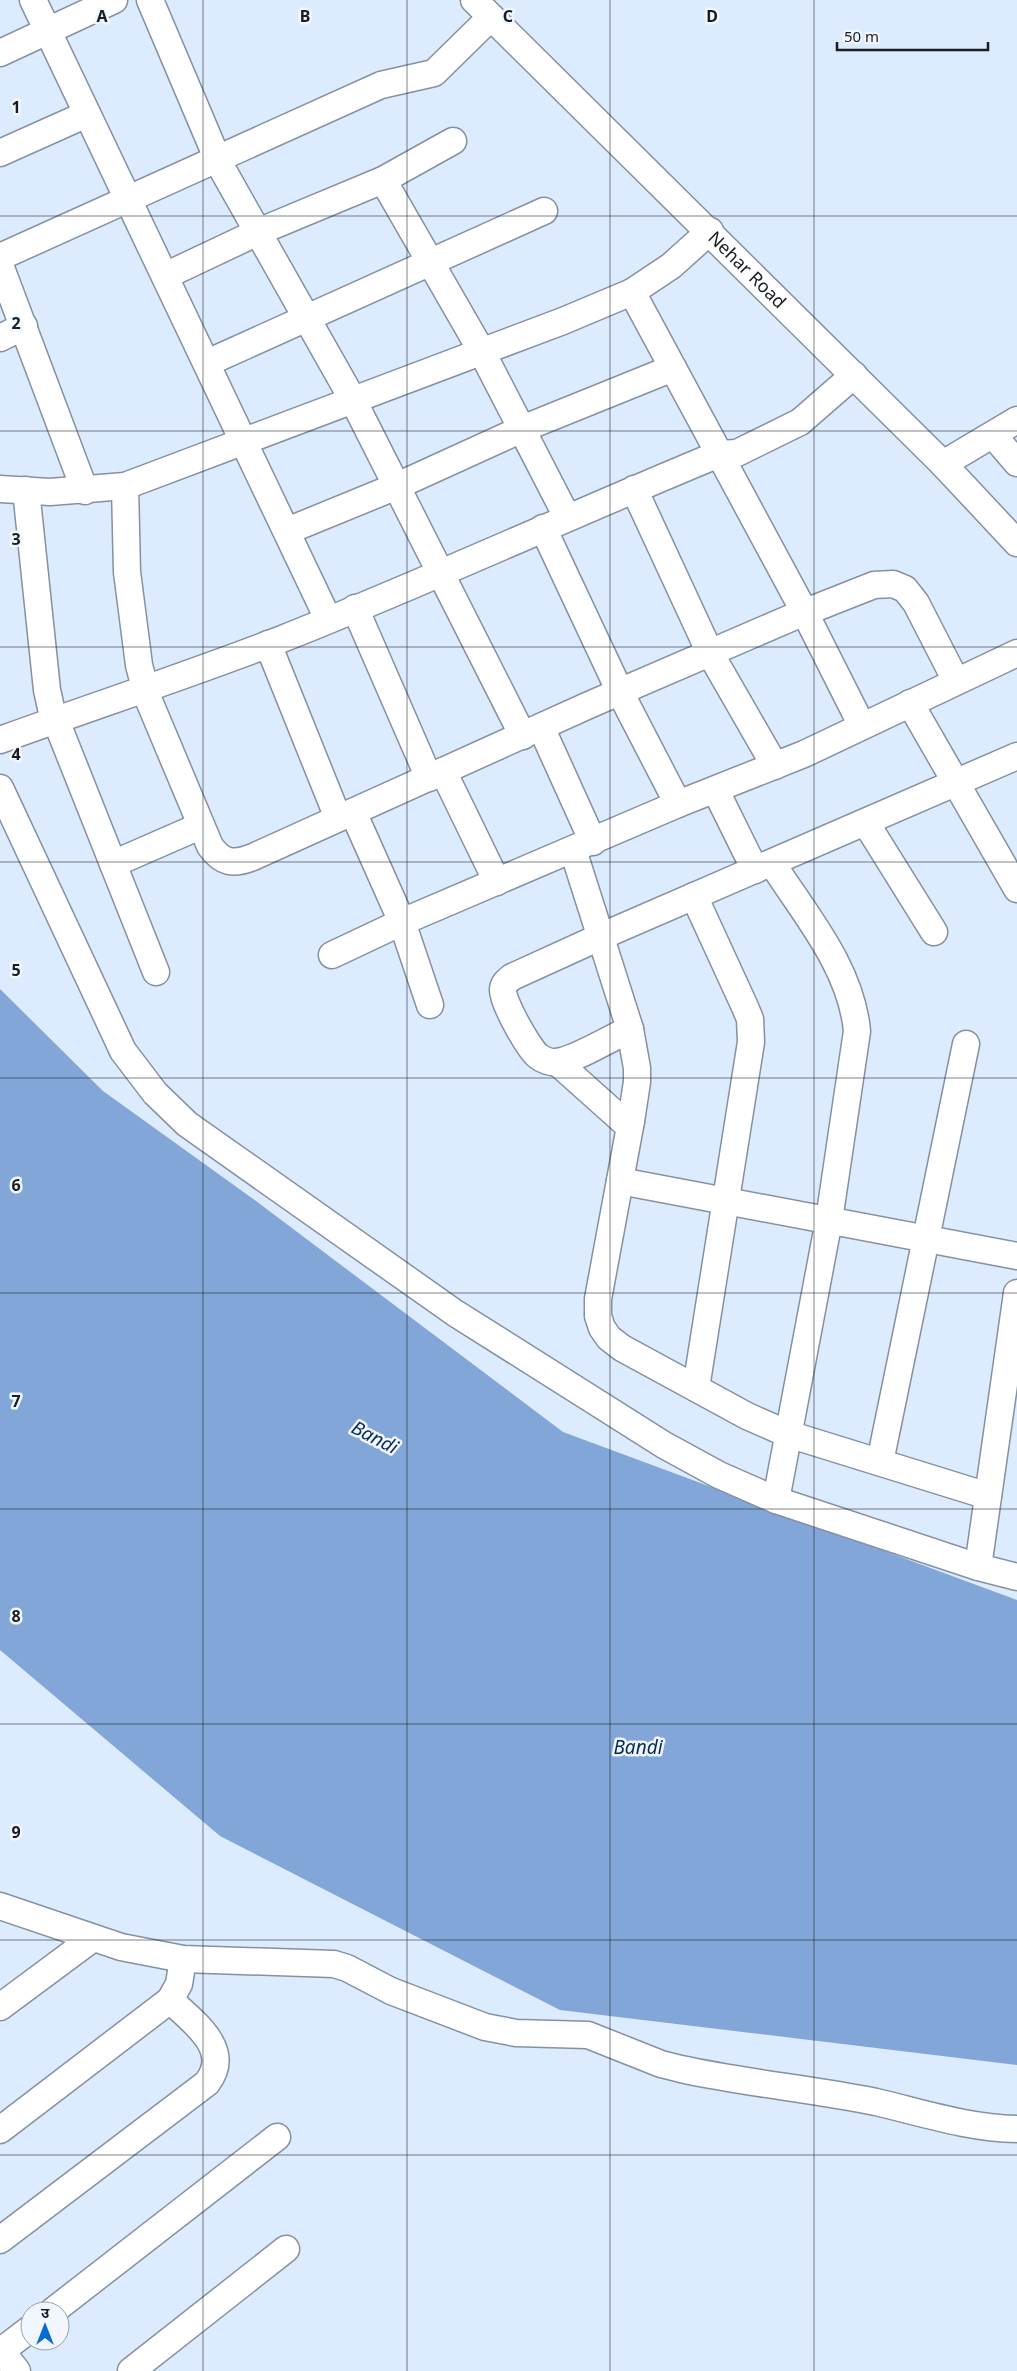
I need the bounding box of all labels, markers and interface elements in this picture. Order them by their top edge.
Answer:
text: A [96,5,108,27]
text: B [300,5,310,27]
text: C [503,5,513,27]
text: D [706,5,718,27]
scale bar [837,20,988,52]
text: 50 m [844,26,879,46]
text: 1 [11,96,21,118]
street label: Nehar Road [704,225,792,313]
text: 2 [11,312,21,334]
text: 3 [11,528,21,550]
text: 4 [11,743,21,765]
text: 5 [11,959,21,981]
text: 6 [11,1174,21,1196]
text: 7 [11,1390,21,1412]
water label: Bandi [347,1414,404,1460]
text: 8 [11,1605,21,1627]
water label: Bandi [613,1734,664,1760]
text: 9 [11,1821,21,1843]
north arrow [20,2301,70,2351]
text: उ [41,2303,50,2322]

